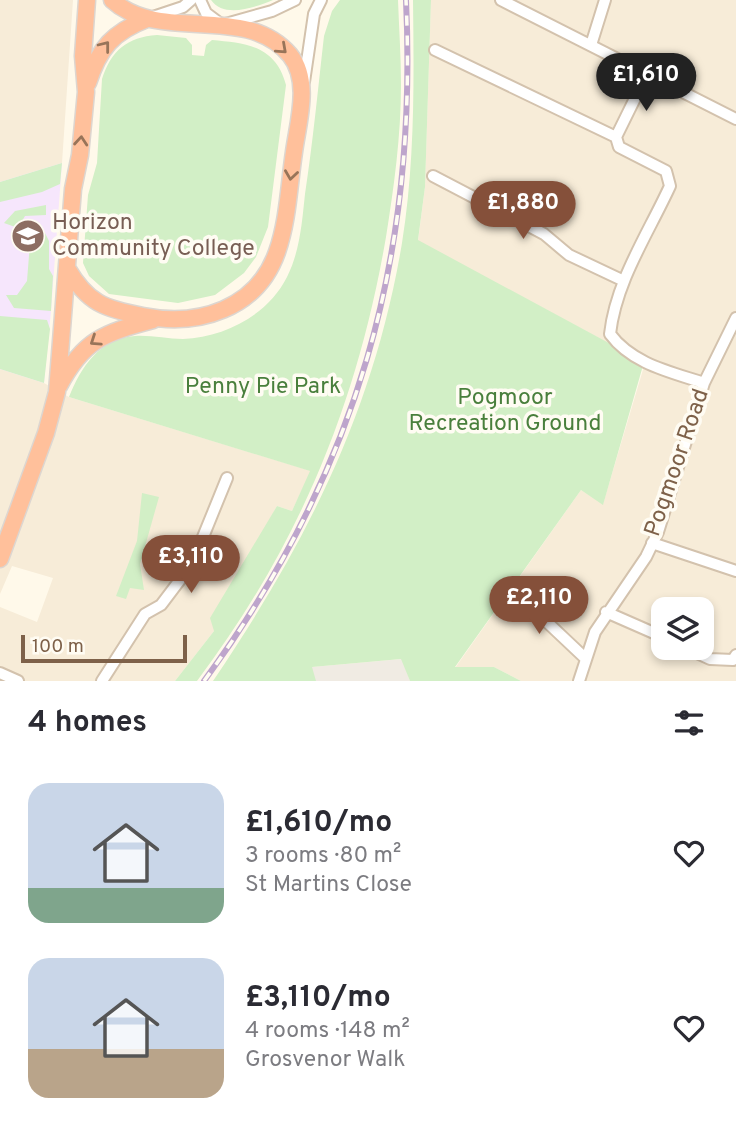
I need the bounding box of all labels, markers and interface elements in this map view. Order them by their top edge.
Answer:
one-way arrow [274,40,287,53]
one-way arrow [97,41,110,53]
pin: £1,610 [589,54,703,113]
text: £1,610 [612,61,680,90]
one-way arrow [73,135,88,146]
one-way arrow [283,169,298,181]
pin: £1,880 [466,182,580,241]
text: £1,880 [487,189,559,218]
place label: Horizon Community College [52,209,255,264]
school or university icon: Horizon Community College [9,217,47,255]
one-way arrow [90,333,103,345]
park label: Penny Pie Park [185,373,341,402]
park label: Pogmoor Recreation Ground [409,384,601,439]
street label: Pogmoor Road [639,385,717,541]
pin: £3,110 [134,536,248,595]
text: £3,110 [158,543,224,572]
pin: £2,110 [482,576,596,636]
text: £2,110 [505,584,573,613]
map controls [651,597,714,660]
button: layers [651,597,714,660]
scale bar [21,632,187,664]
text: 100 m [32,635,84,659]
icon: filters [670,704,708,742]
text: 4 homes [28,705,147,742]
text: £1,610/mo [245,805,392,842]
icon: home [84,811,168,895]
icon: heart [670,834,708,872]
text: 3 rooms · 80 m² [245,842,401,871]
text: St Martins Close [245,871,412,900]
text: £3,110/mo [245,980,391,1017]
icon: home [84,986,168,1070]
icon: heart [670,1009,708,1047]
text: 4 rooms · 148 m² [245,1017,410,1046]
text: Grosvenor Walk [245,1046,405,1075]

